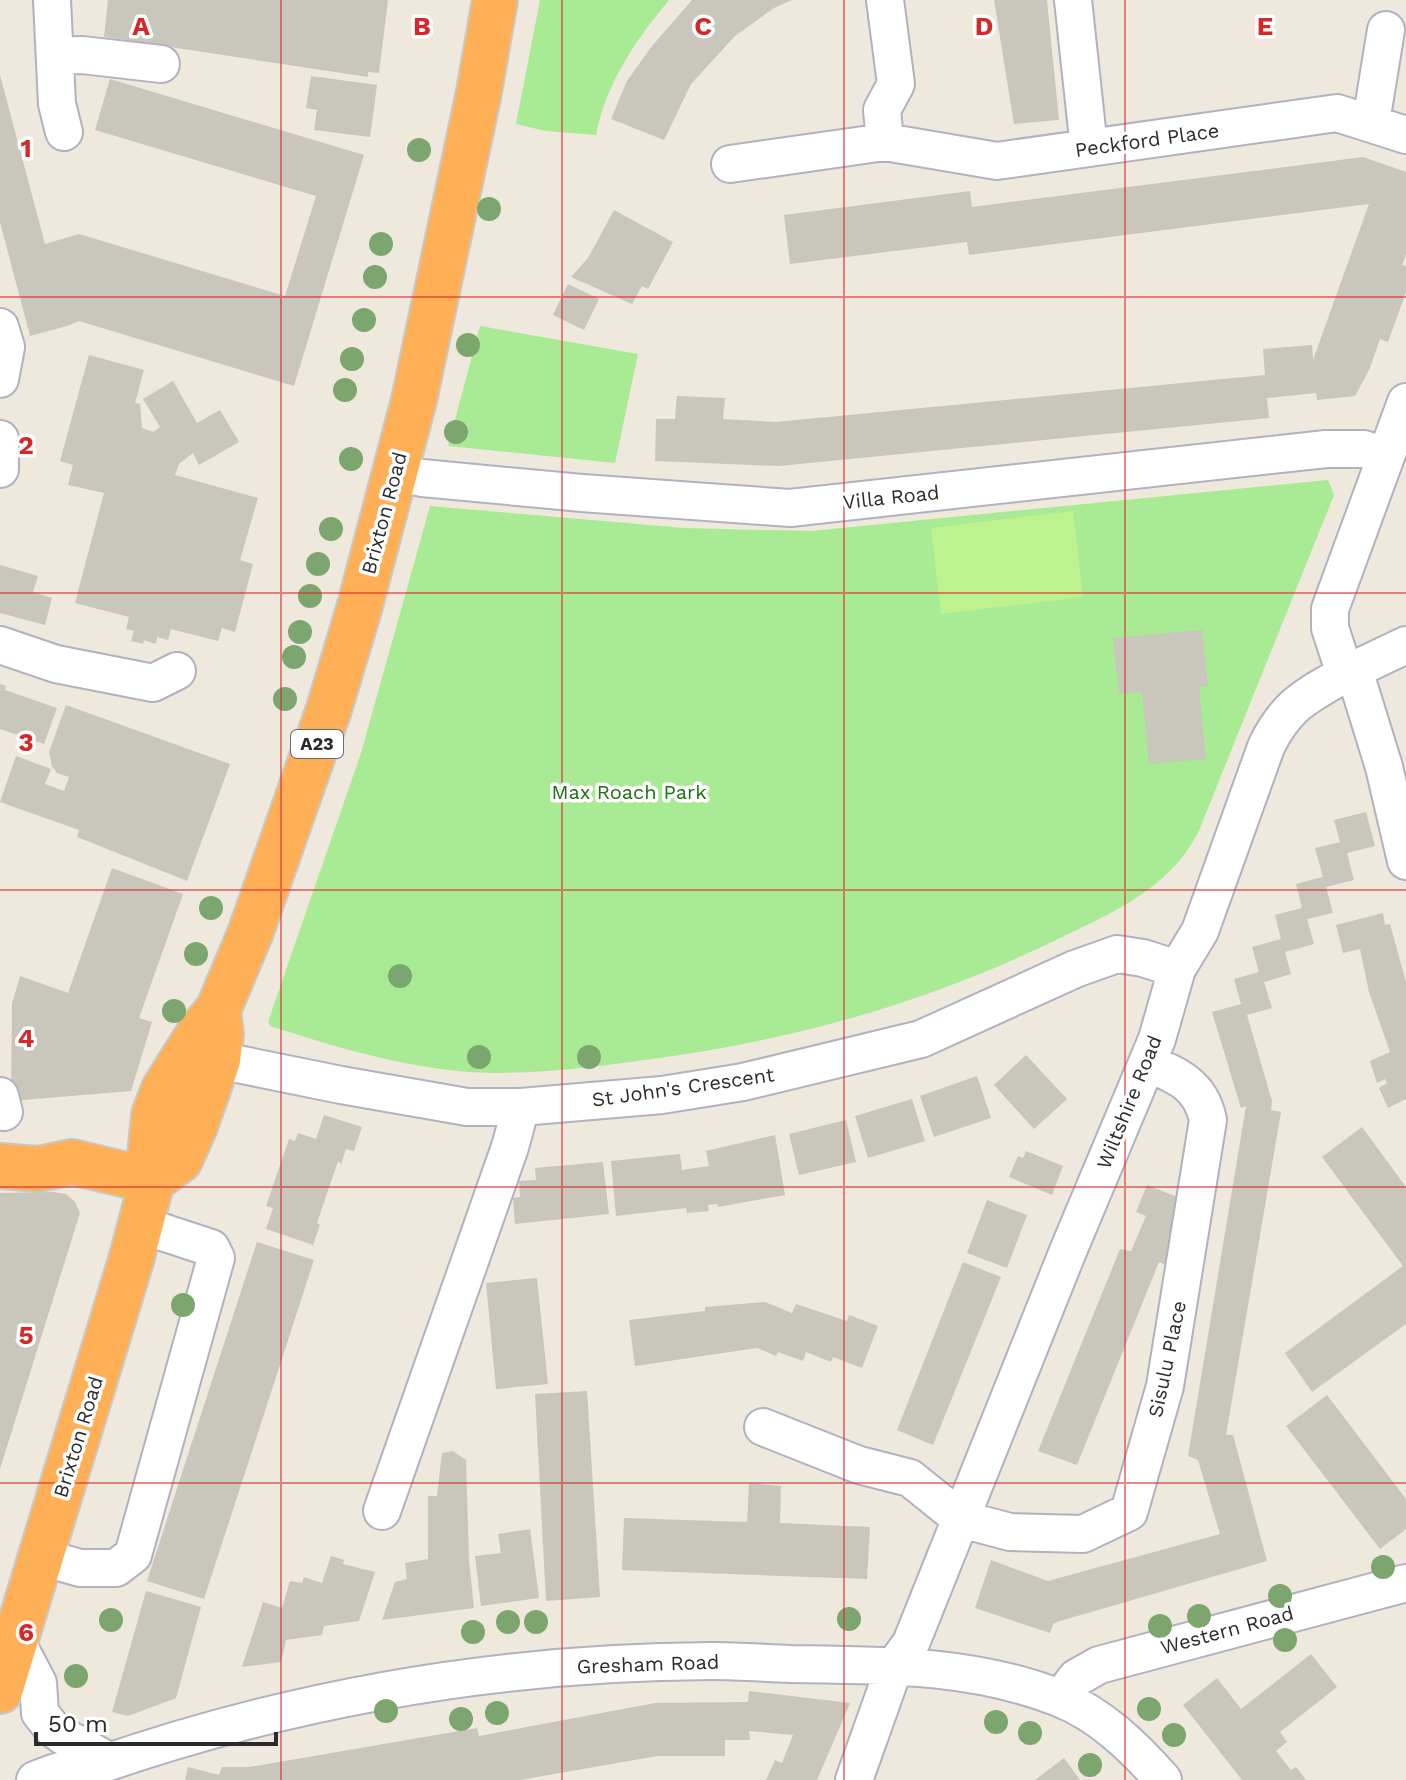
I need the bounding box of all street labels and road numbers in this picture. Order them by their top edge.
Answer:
street label: Peckford Place [1073,118,1221,162]
street label: Brixton Road [356,449,412,577]
street label: Villa Road [841,480,941,514]
road number: A23 [291,730,343,758]
street label: Wiltshire Road [1091,1032,1167,1172]
street label: St John's Crescent [590,1062,776,1112]
street label: Sisulu Place [1143,1299,1191,1419]
street label: Brixton Road [48,1373,108,1501]
street label: Western Road [1158,1601,1296,1659]
street label: Gresham Road [576,1650,720,1678]

